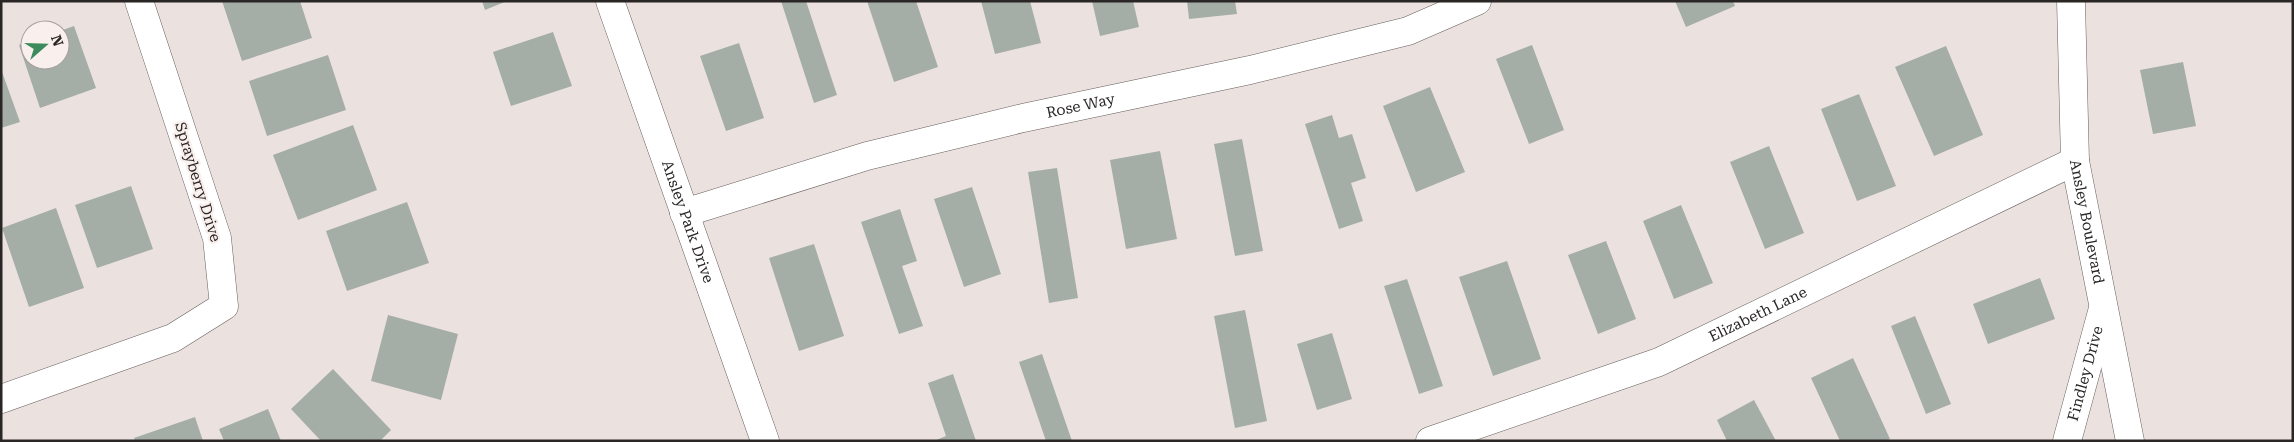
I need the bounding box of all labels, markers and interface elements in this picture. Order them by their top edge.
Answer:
north arrow [20,20,70,70]
text: N [48,33,67,49]
street label: Rose Way [1044,90,1117,122]
street label: Sprayberry Drive [171,120,225,244]
street label: Ansley Park Drive [658,158,718,285]
street label: Ansley Boulevard [2066,158,2108,286]
street label: Elizabeth Lane [1706,283,1810,346]
street label: Findley Drive [2064,324,2107,423]

